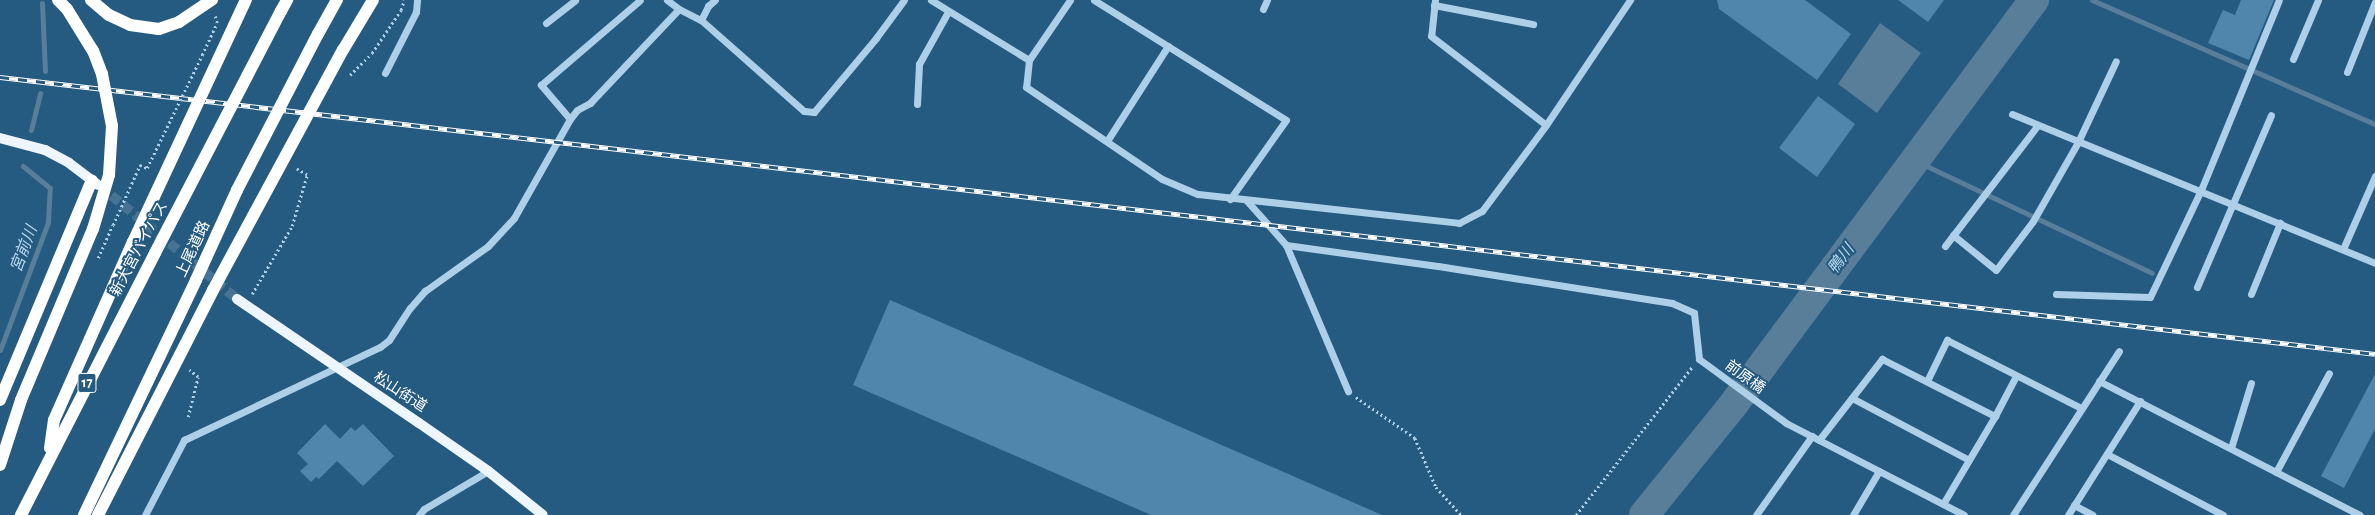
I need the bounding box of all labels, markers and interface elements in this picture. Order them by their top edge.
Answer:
street label: 新大宮バイパス [106,198,172,300]
street label: 上尾道路 [172,218,214,280]
water label: 宮前川 [6,223,42,275]
water label: 鴨川 [1824,240,1858,278]
street label: 前原橋 [1722,356,1768,398]
street label: 松山街道 [370,368,430,416]
road number: 17 [77,371,97,395]

